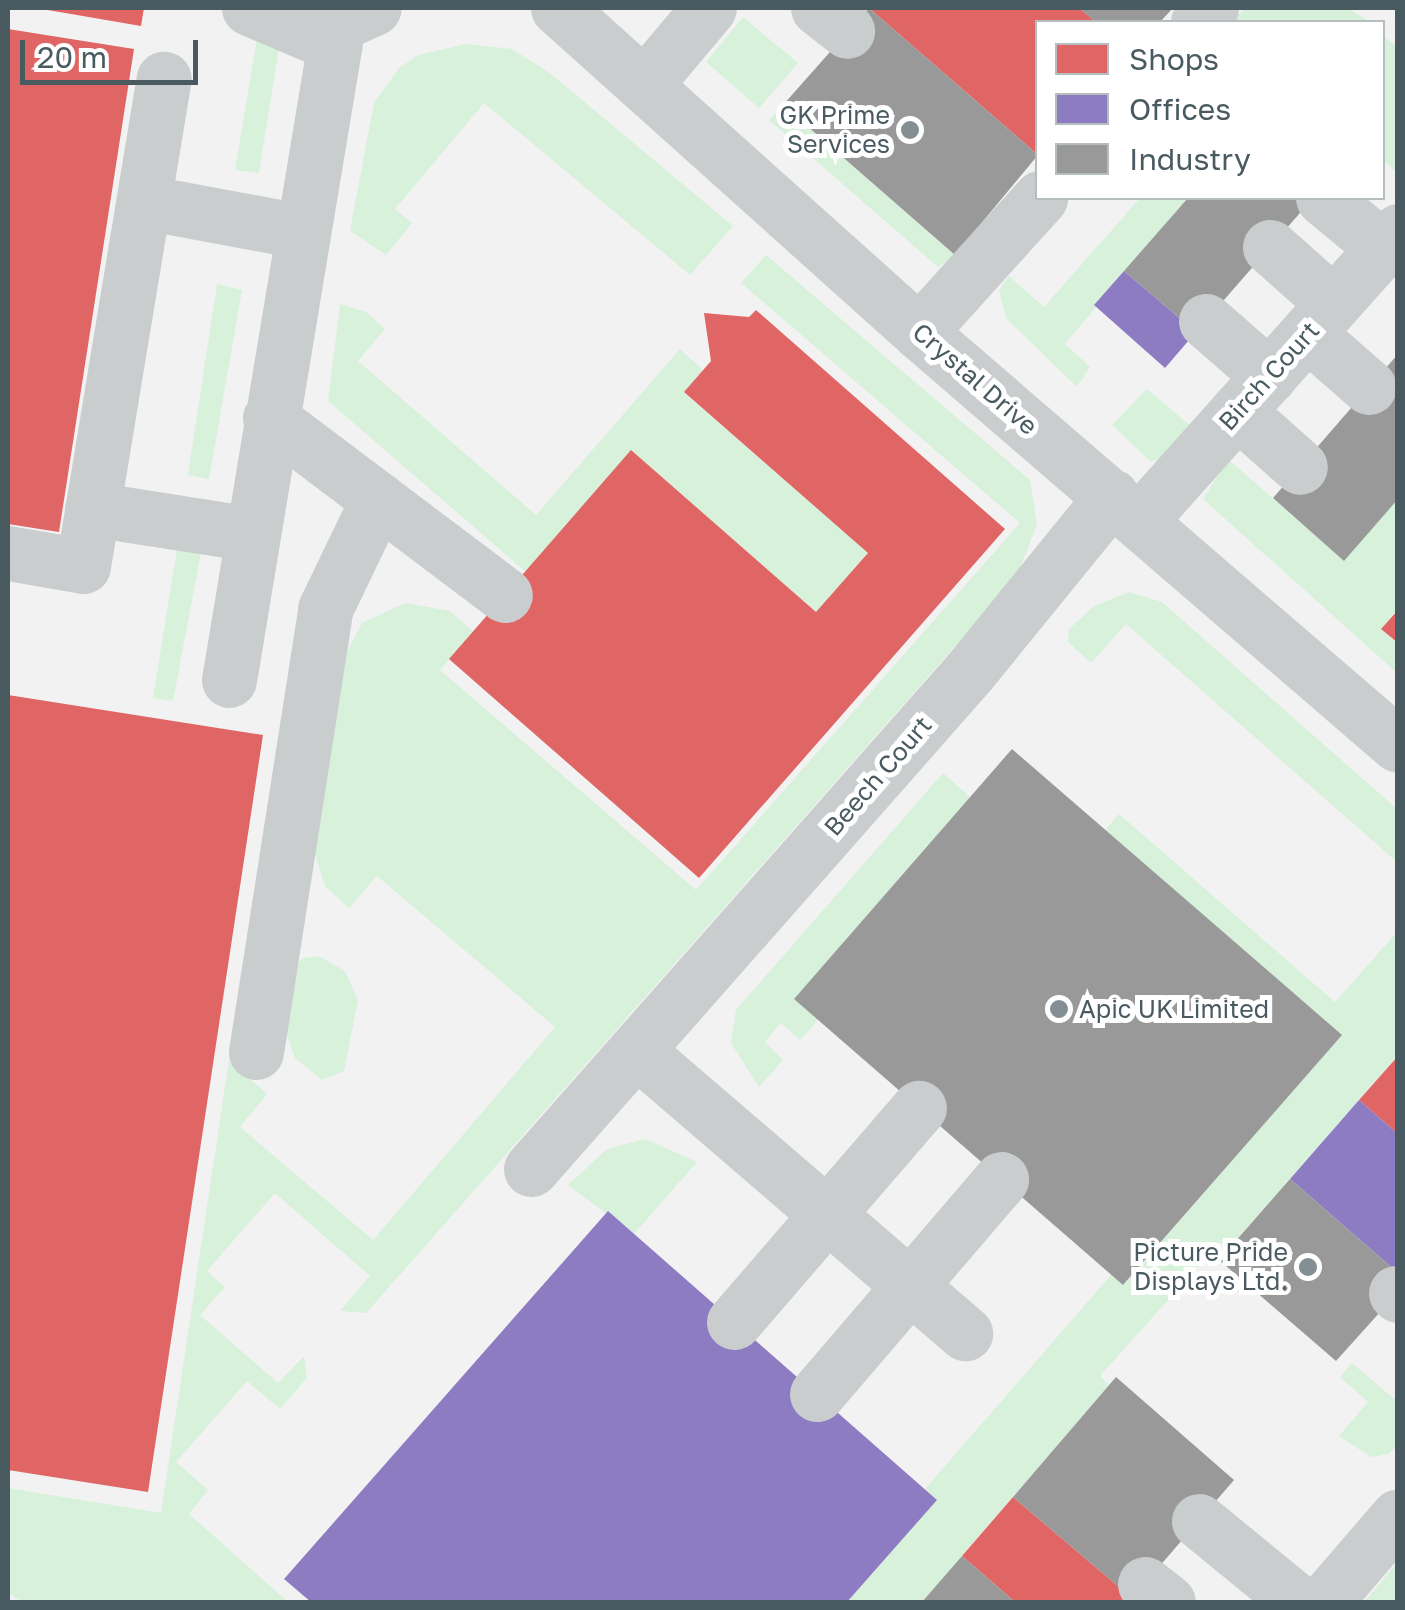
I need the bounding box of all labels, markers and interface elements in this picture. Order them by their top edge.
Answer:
scale bar [25,20,202,82]
legend [1035,20,1385,200]
text: 20 m [37,39,107,75]
text: Shops [1129,41,1219,77]
text: Offices [1129,91,1231,127]
place label: GK Prime Services [779,101,890,160]
marker: GK Prime Services [899,119,921,141]
text: Industry [1129,141,1251,177]
street label: Birch Court [1212,316,1326,436]
street label: Crystal Drive [907,317,1043,441]
street label: Beech Court [818,710,938,842]
place label: Apic UK Limited [1079,994,1269,1024]
marker: Apic UK Limited [1048,998,1070,1020]
place label: Picture Pride Displays Ltd. [1133,1238,1288,1297]
marker: Picture Pride Displays Ltd. [1297,1256,1319,1278]

